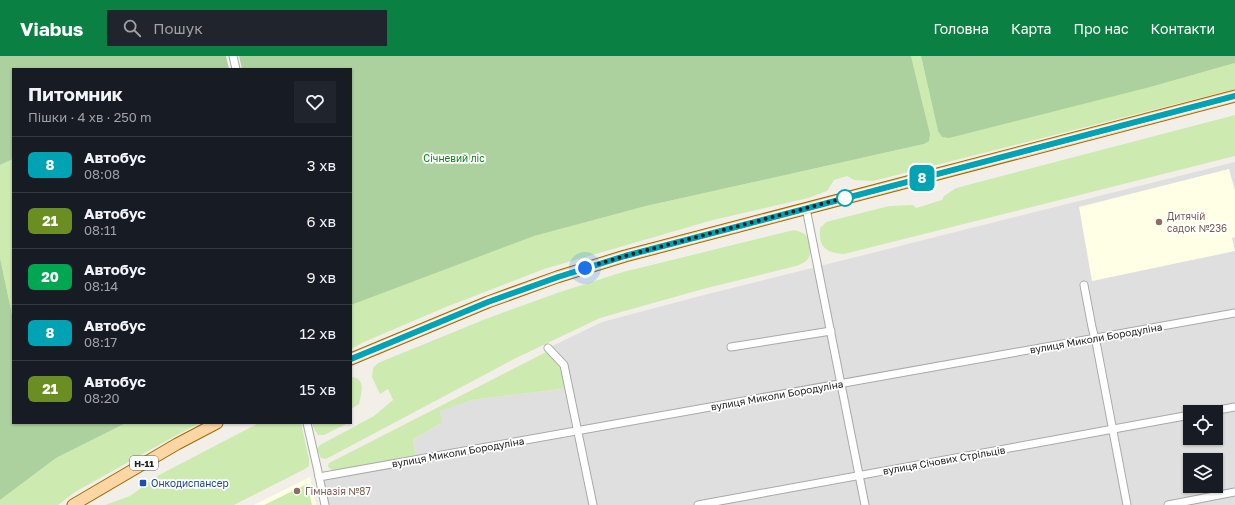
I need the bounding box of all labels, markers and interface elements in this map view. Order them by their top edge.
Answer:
search box [107,10,387,46]
text: Viabus [20,17,83,40]
icon: search [121,17,143,39]
text: Пошук [153,19,203,37]
text: Головна [933,20,989,37]
text: Карта [1011,20,1052,37]
text: Про нас [1074,20,1129,37]
text: Контакти [1151,20,1215,37]
button: heart [294,81,336,123]
text: Питомник [28,82,123,105]
text: Пішки · 4 хв · 250 m [28,109,152,125]
text: Автобус [84,148,146,166]
park label: Січневий ліс [423,152,485,164]
text: 8 [46,156,54,173]
text: 3 хв [307,156,336,174]
line badge: 8 [909,165,935,191]
text: 08:08 [84,166,120,182]
text: 8 [918,169,926,186]
unlabelled marker [836,189,854,207]
text: Автобус [84,204,146,222]
place label: Дитячій садок №236 [1167,210,1227,234]
text: 21 [42,212,58,229]
text: 6 хв [306,212,336,230]
marker: Дитячій садок №236 [1154,217,1164,227]
text: 08:11 [84,222,117,238]
your location [575,258,595,278]
text: Автобус [84,260,146,278]
text: 20 [41,268,59,285]
text: 9 хв [306,268,336,286]
text: 08:14 [84,278,118,294]
text: Автобус [84,316,146,334]
street label: вулиця Миколи Бородуліна [1029,320,1163,356]
text: 8 [46,324,54,341]
text: 12 хв [300,324,336,342]
text: 08:17 [84,334,117,350]
text: Автобус [84,372,146,390]
street label: вулиця Миколи Бородуліна [710,377,844,413]
text: 21 [42,380,58,397]
text: 15 хв [300,380,336,398]
text: 08:20 [84,390,120,406]
map controls [1183,405,1223,493]
button: locate [1183,405,1223,445]
street label: вулиця Миколи Бородуліна [391,434,525,470]
street label: вулиця Січових Стрільців [882,443,1007,477]
button: layers [1183,453,1223,493]
road number: Н-11 [130,456,158,470]
place label: Онкодиспансер [151,477,229,489]
marker: Онкодиспансер [138,478,148,488]
place label: Гімназія №87 [305,485,371,497]
marker: Гімназія №87 [292,486,302,496]

